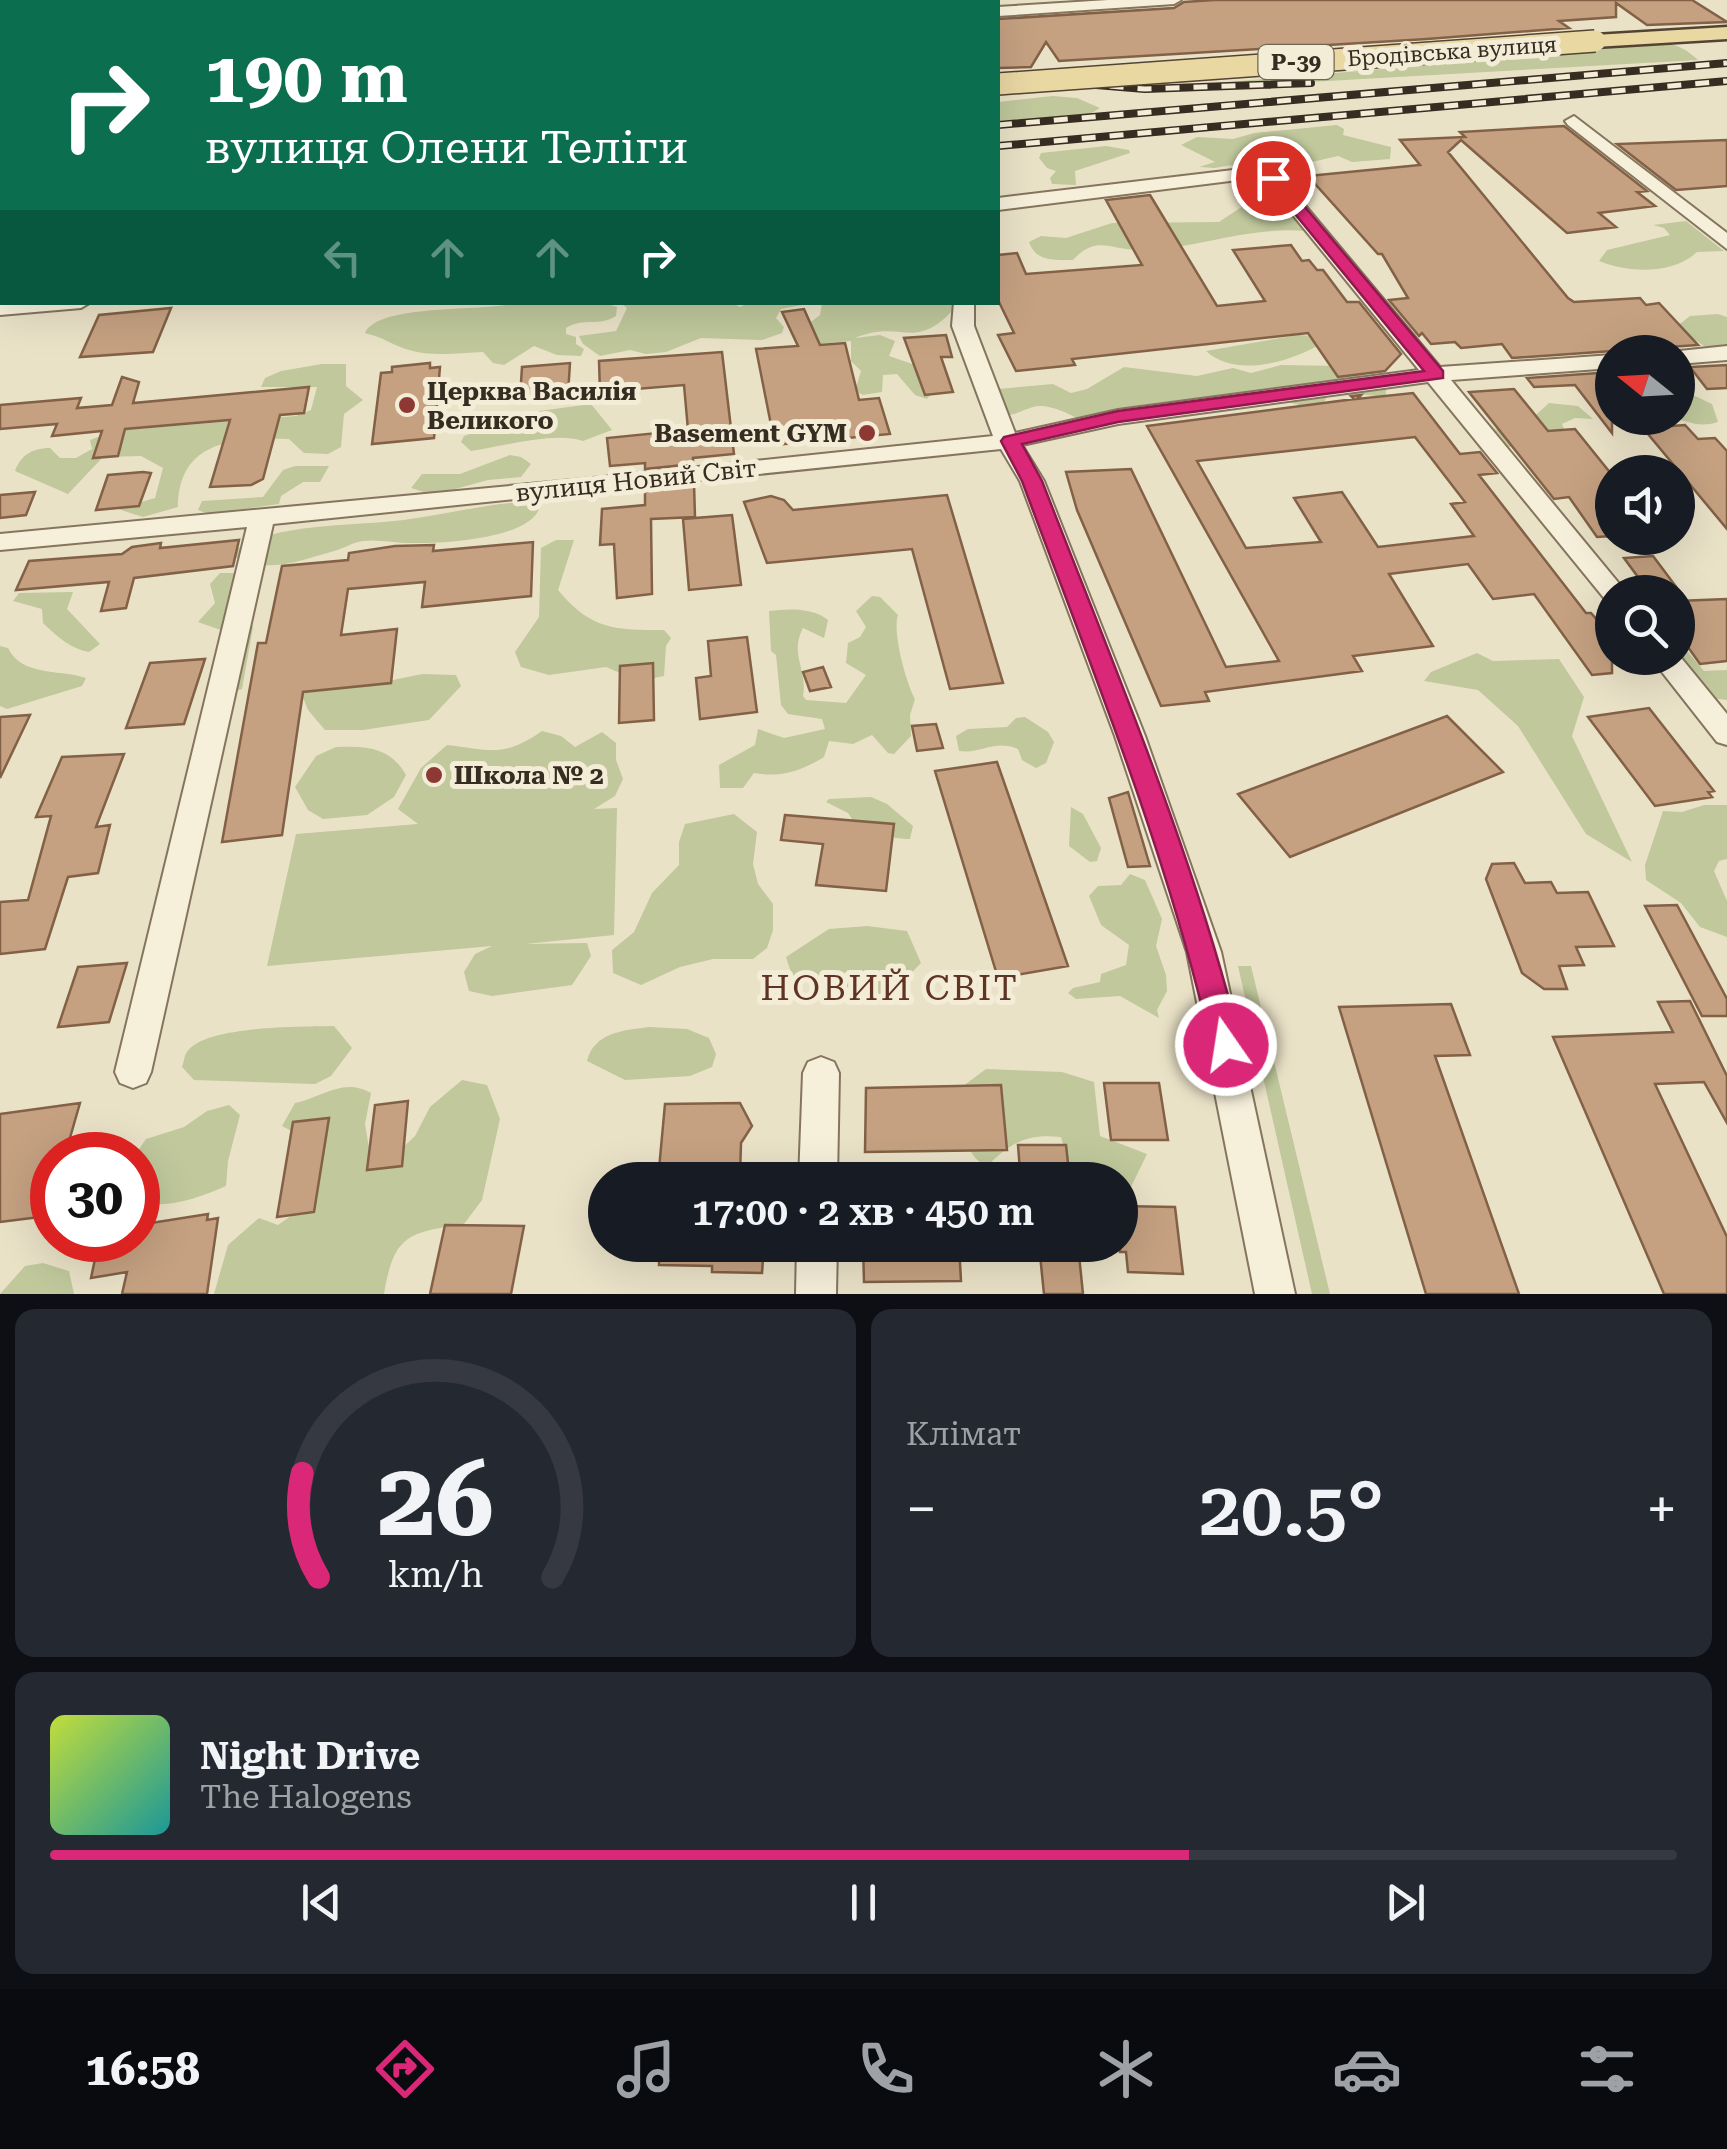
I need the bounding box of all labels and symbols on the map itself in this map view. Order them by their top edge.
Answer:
street label: Бродівська вулиця [1346,32,1558,71]
road number: Р-39 [1258,45,1334,79]
pin [1231,136,1316,221]
north arrow [1595,335,1695,435]
place label: Церква Василія Великого [427,377,637,435]
marker: Церква Василія Великого [396,394,418,416]
place label: Basement GYM [654,419,847,448]
marker: Basement GYM [856,422,878,444]
street label: вулиця Новий Світ [514,453,758,508]
place label: Школа № 2 [454,761,604,790]
marker: Школа № 2 [423,764,445,786]
district label: НОВИЙ СВІТ [761,968,1019,1009]
position arrow [1174,993,1278,1097]
speed limit sign: 30 [30,1132,160,1262]

